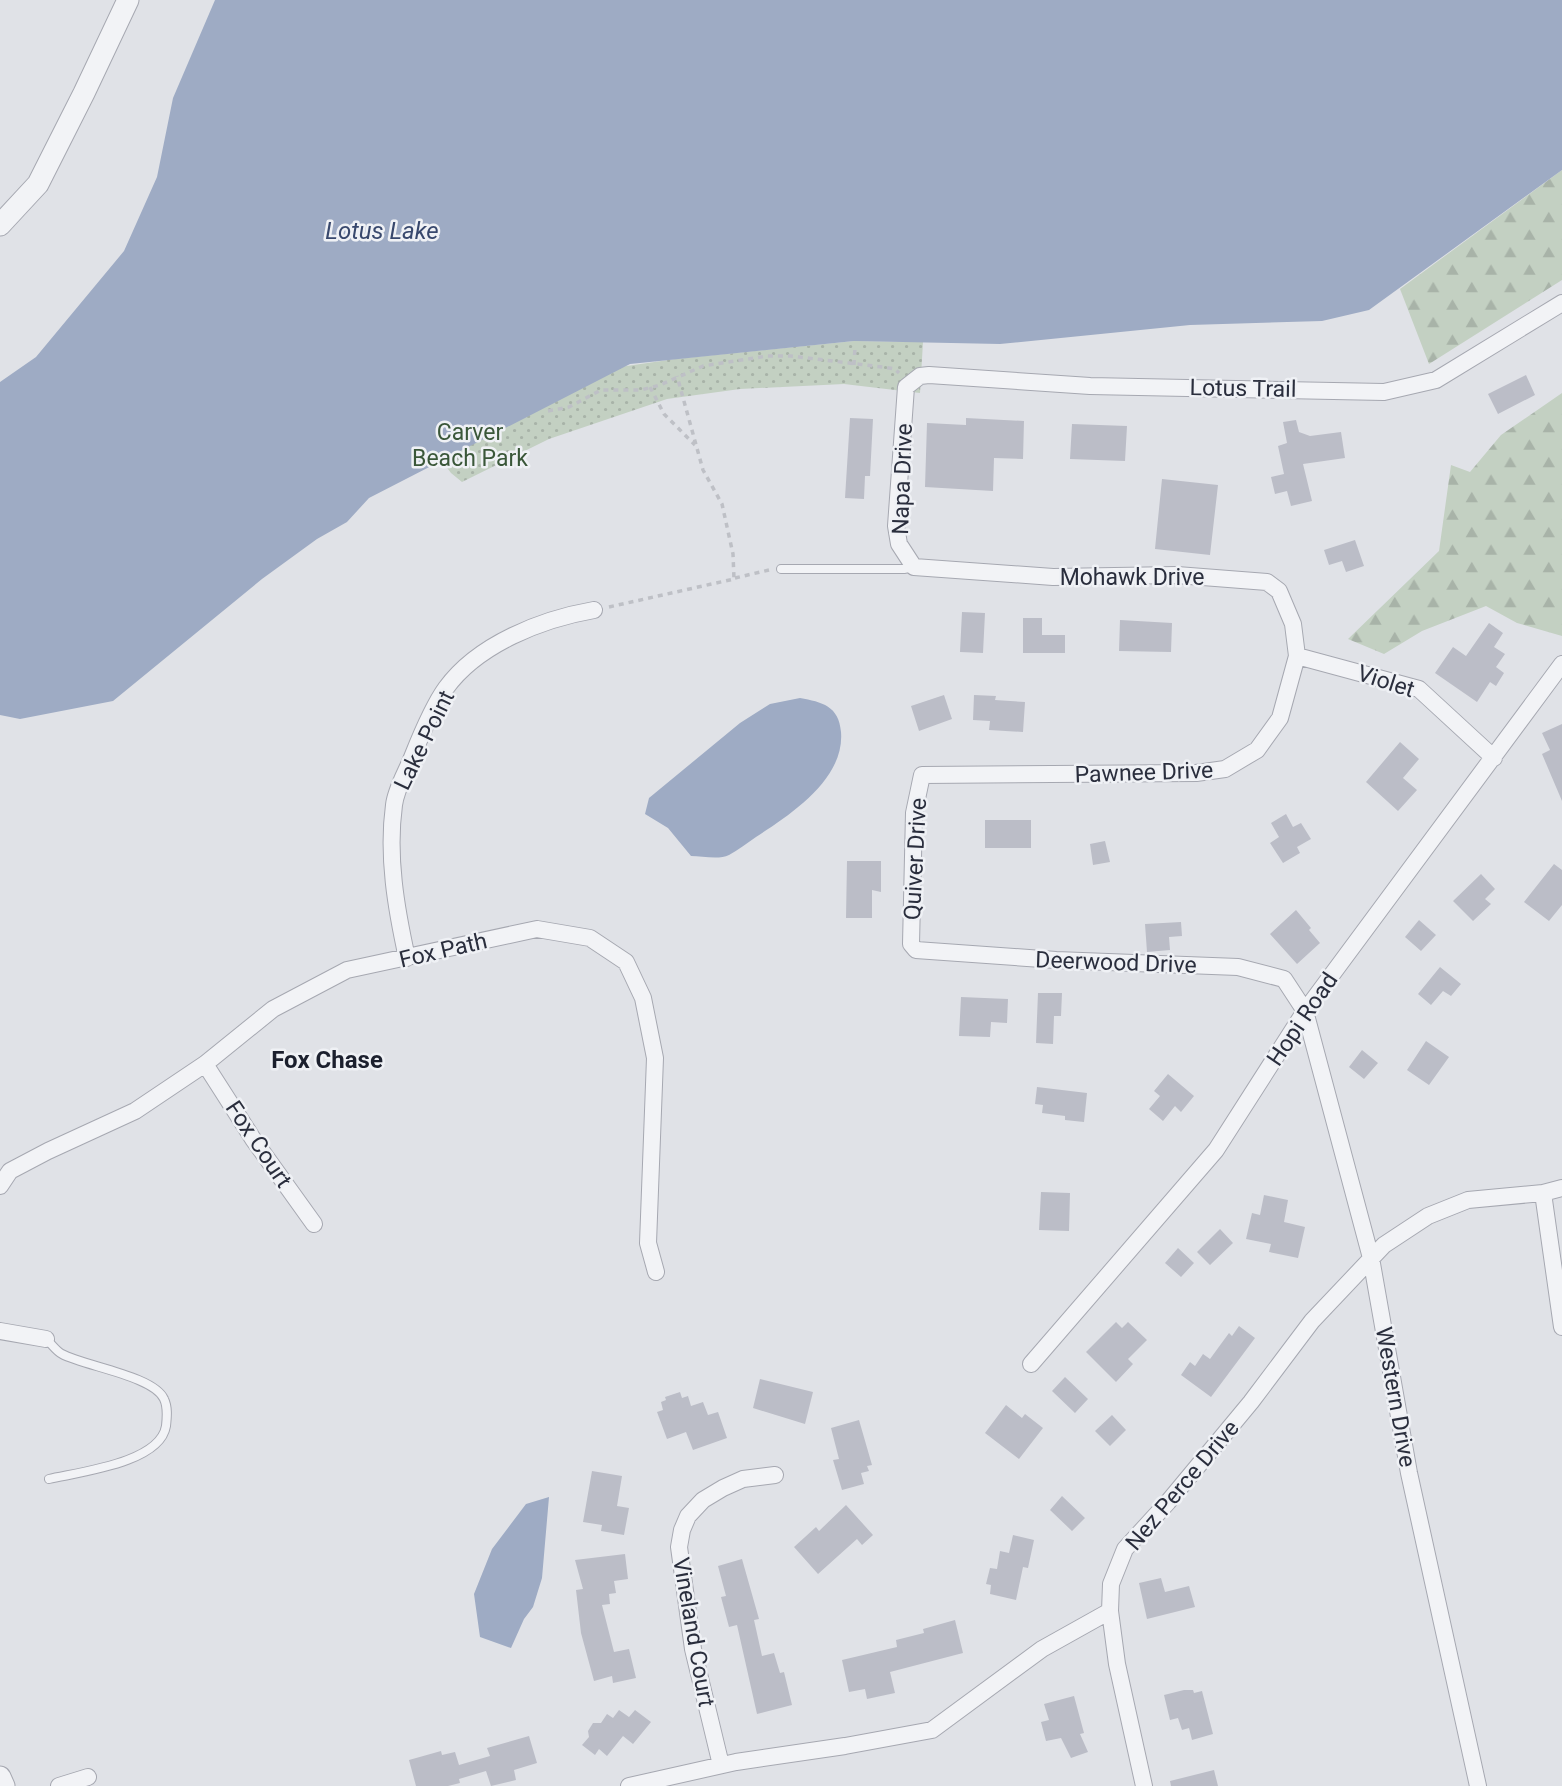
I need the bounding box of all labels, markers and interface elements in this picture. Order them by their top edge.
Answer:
water label: Lotus Lake [325,217,439,245]
street label: Lotus Trail [1189,374,1297,403]
park label: Carver Beach Park [412,419,528,472]
street label: Napa Drive [887,423,918,535]
street label: Mohawk Drive [1060,564,1204,591]
street label: Violet [1354,660,1418,703]
street label: Lake Point [389,686,460,794]
street label: Pawnee Drive [1074,757,1214,788]
street label: Quiver Drive [899,797,932,921]
street label: Fox Path [396,927,490,974]
street label: Deerwood Drive [1035,946,1197,979]
street label: Hopi Road [1261,968,1343,1071]
district label: Fox Chase [271,1046,383,1074]
street label: Fox Court [220,1096,297,1193]
street label: Western Drive [1370,1325,1421,1469]
street label: Nez Perce Drive [1120,1415,1245,1556]
street label: Vineland Court [667,1555,720,1709]

